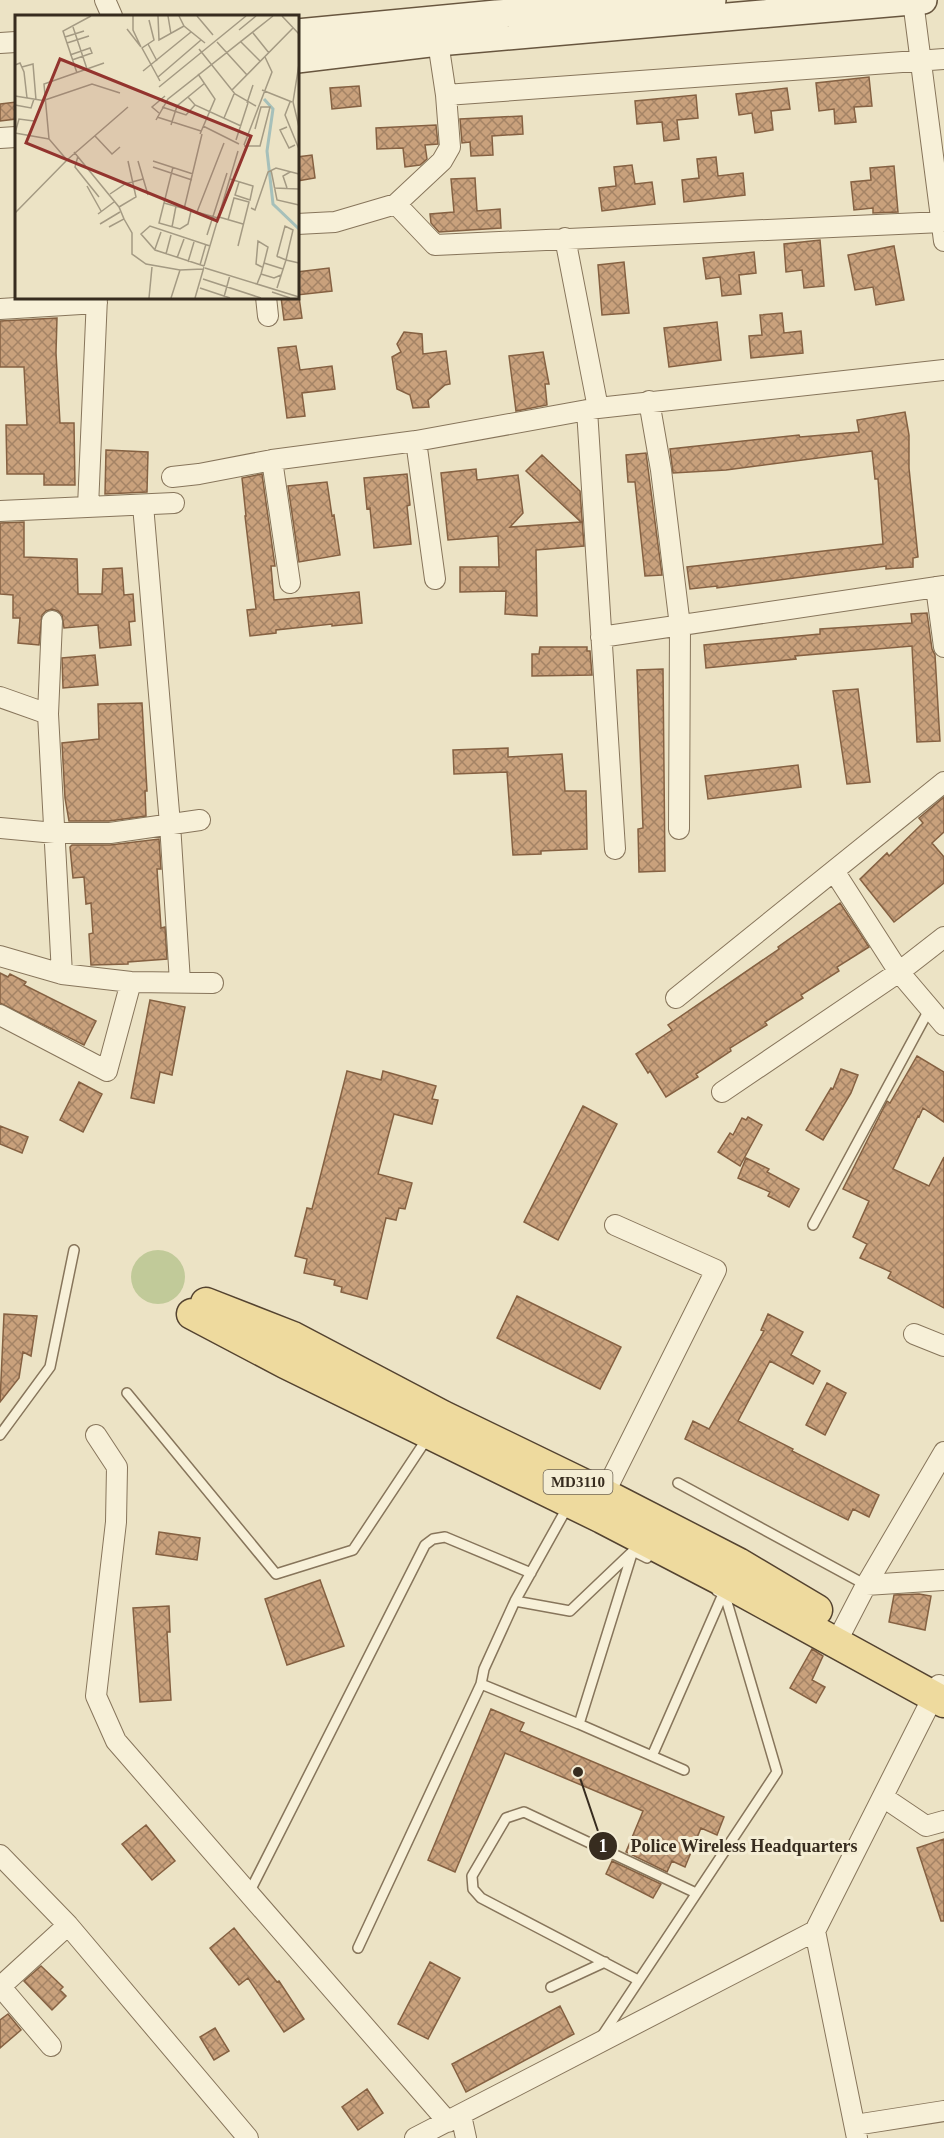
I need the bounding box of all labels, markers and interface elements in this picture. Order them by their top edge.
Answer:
inset map [15,15,298,298]
road number: MD3110 [544,1470,612,1494]
callout: Police Wireless Headquarters [588,1828,870,1864]
text: 1 [599,1836,608,1856]
text: Police Wireless Headquarters [631,1836,857,1856]

